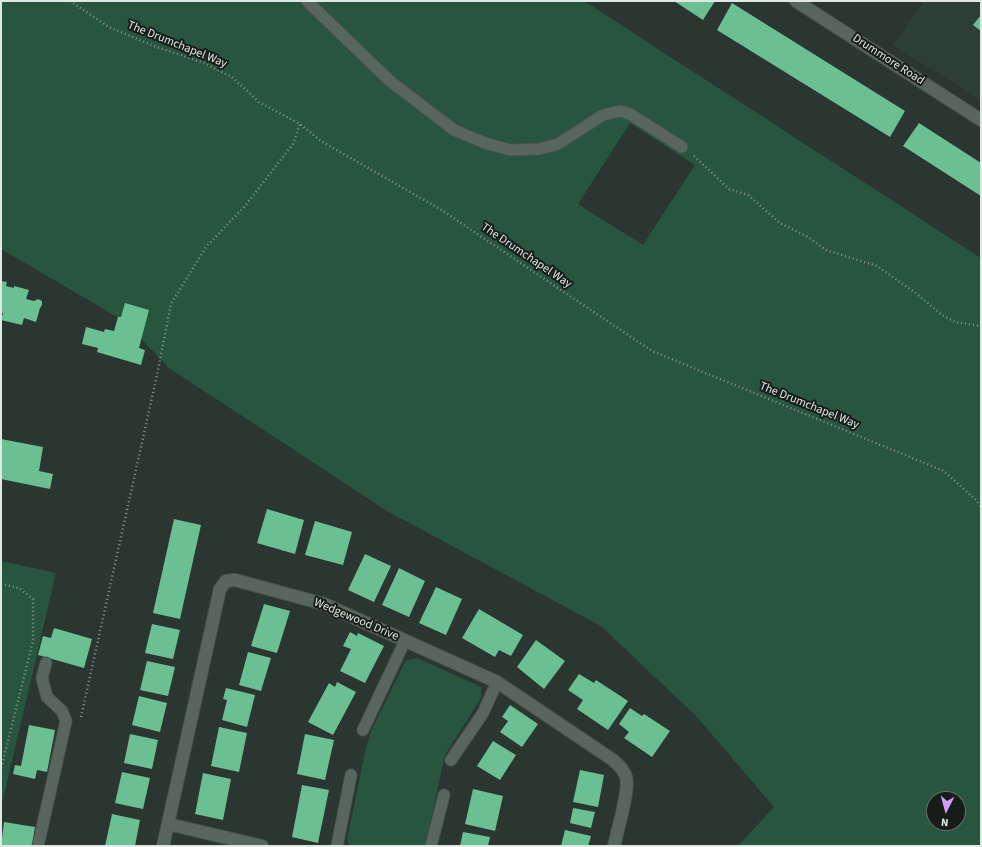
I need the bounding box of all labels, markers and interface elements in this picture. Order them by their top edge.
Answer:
street label: The Drumchapel Way [125,18,229,72]
street label: Drummore Road [849,31,927,89]
street label: The Drumchapel Way [478,220,574,292]
street label: The Drumchapel Way [757,379,861,433]
street label: Wedgewood Drive [311,596,401,644]
north arrow [926,791,966,831]
text: N [940,815,949,830]

